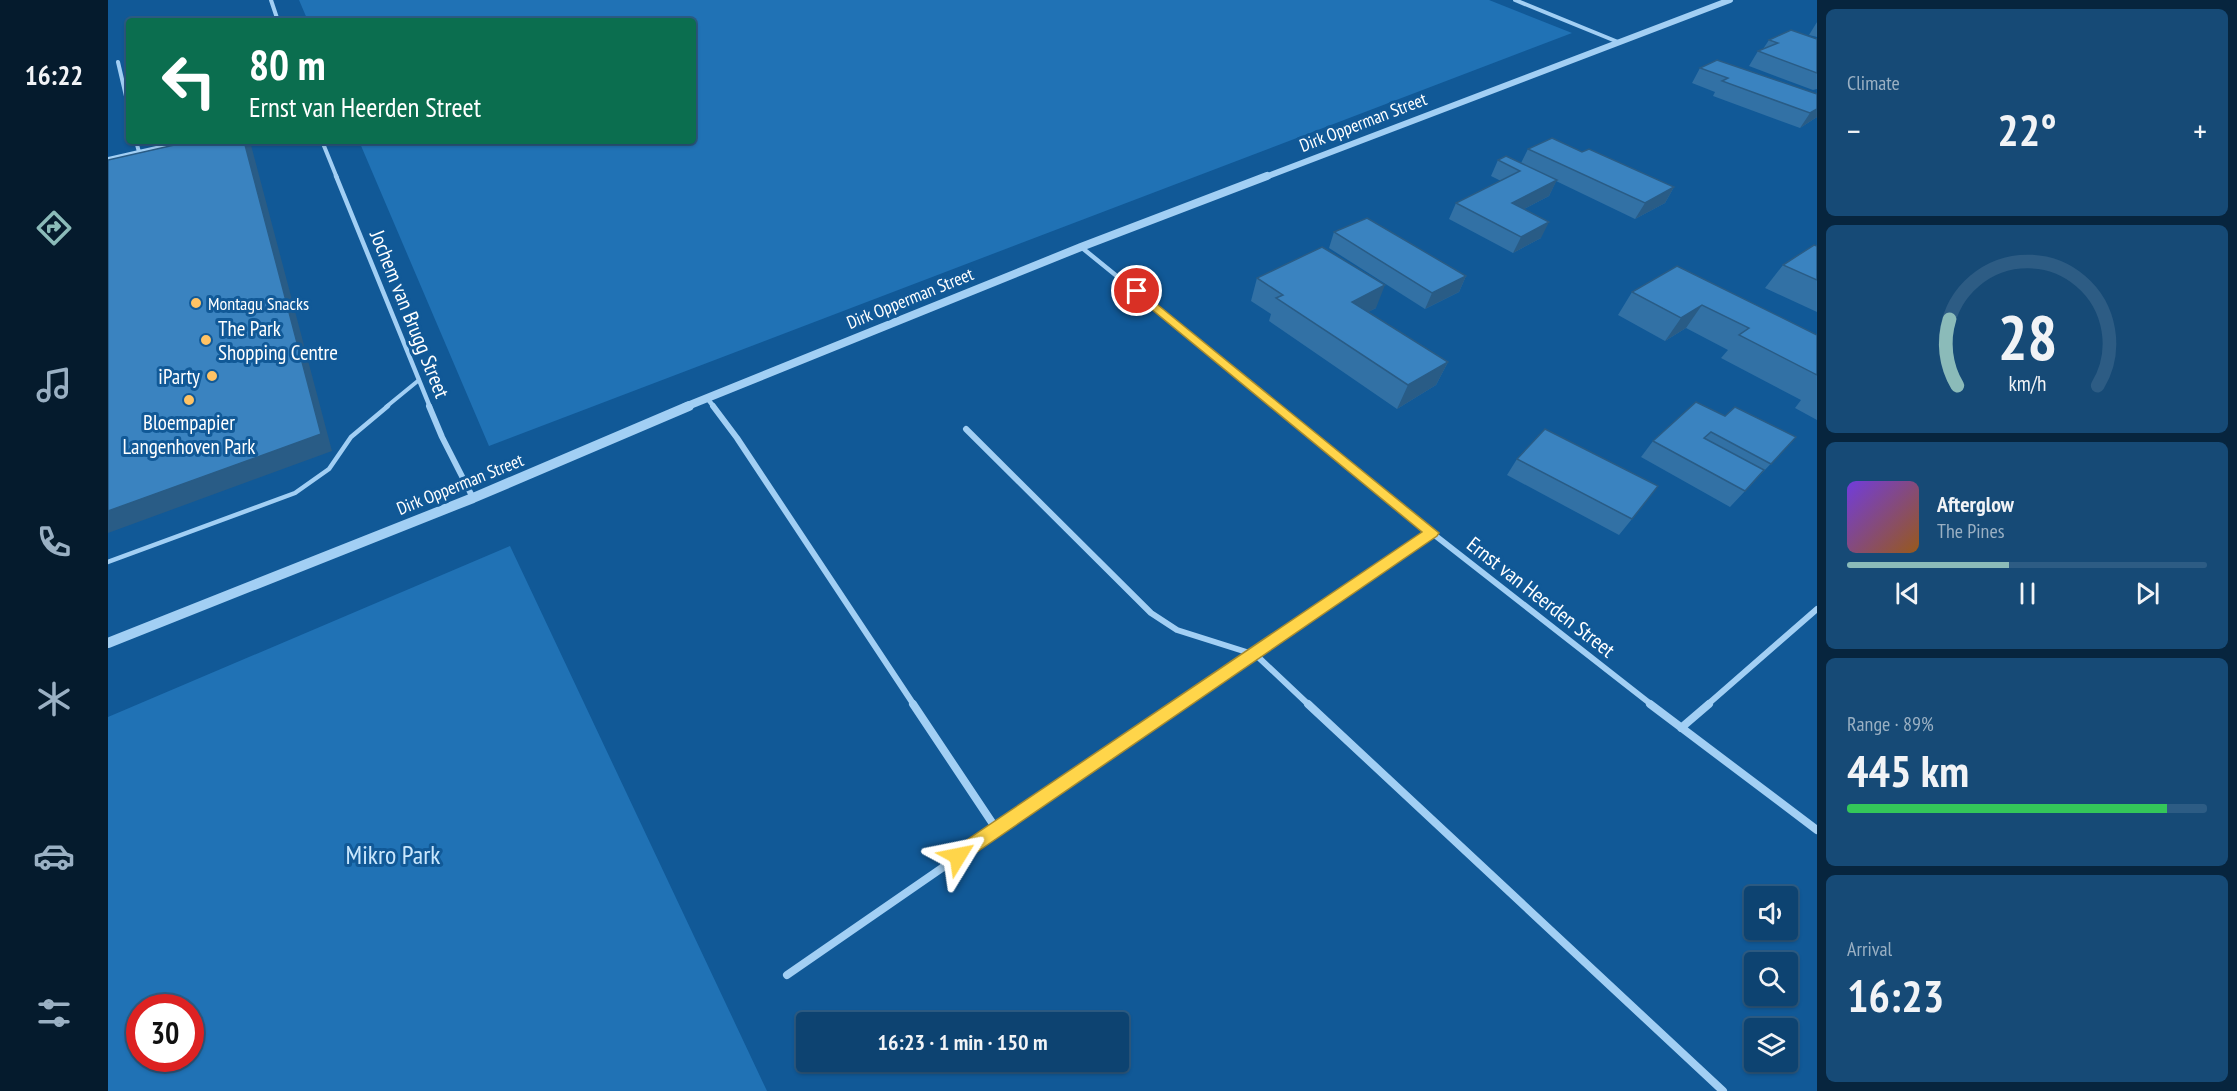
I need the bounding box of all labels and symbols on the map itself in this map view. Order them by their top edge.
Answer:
street label: Dirk Opperman Street [1296,87,1430,157]
street label: Jochem van Brugg Street [364,225,456,402]
street label: Dirk Opperman Street [843,262,977,334]
pin [1111,265,1162,316]
place label: Montagu Snacks [208,292,309,315]
marker: Montagu Snacks [189,296,203,310]
place label: The Park Shopping Centre [218,315,338,366]
marker: The Park Shopping Centre [199,333,213,347]
place label: iParty [158,363,200,390]
marker: iParty [205,369,219,383]
marker: Bloempapier Langenhoven Park [182,393,196,407]
place label: Bloempapier Langenhoven Park [123,409,255,460]
street label: Dirk Opperman Street [393,448,527,520]
street label: Ernst van Heerden Street [1462,531,1621,663]
position arrow [926,824,990,888]
park label: Mikro Park [346,838,440,871]
speed limit sign: 30 [126,994,204,1072]

